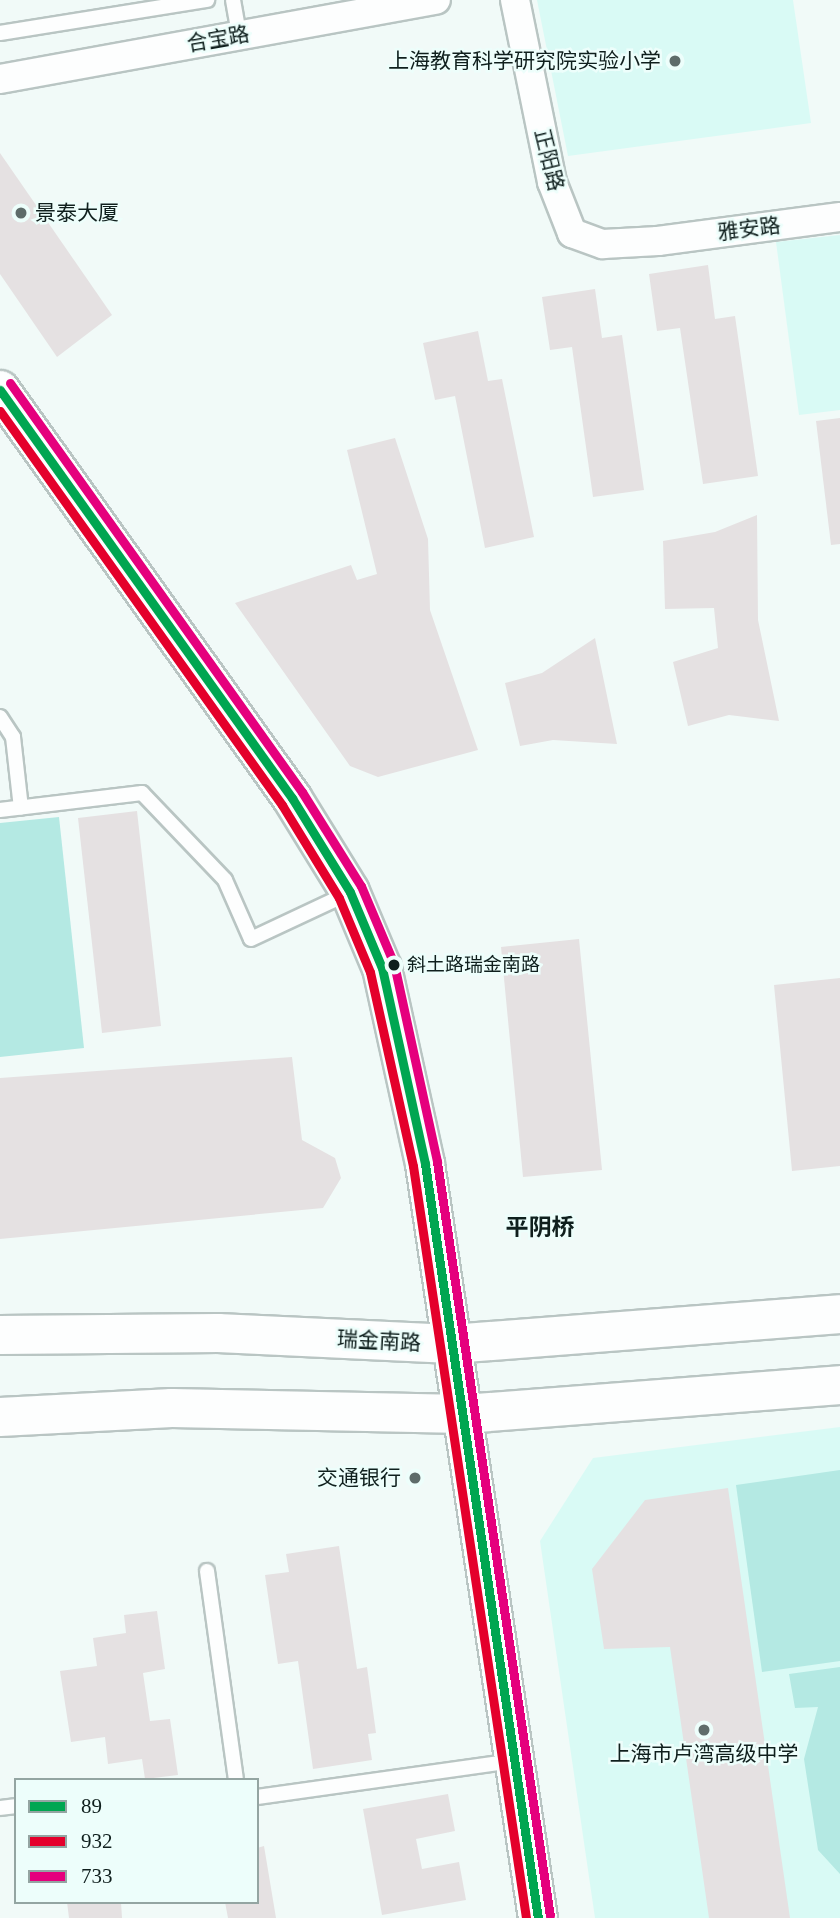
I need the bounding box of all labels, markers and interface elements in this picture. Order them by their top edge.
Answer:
street label: 合宝路 [185,21,251,57]
place label: 上海教育科学研究院实验小学 [388,48,661,74]
marker: 上海教育科学研究院实验小学 [667,53,683,69]
street label: 正阳路 [529,126,569,194]
place label: 景泰大厦 [35,200,119,226]
marker: 景泰大厦 [13,205,29,221]
street label: 雅安路 [716,213,782,245]
place label: 斜土路瑞金南路 [407,954,540,976]
marker: 斜土路瑞金南路 [387,958,401,972]
district label: 平阴桥 [506,1214,574,1242]
street label: 瑞金南路 [336,1326,422,1356]
place label: 交通银行 [317,1465,401,1491]
marker: 交通银行 [407,1470,423,1486]
marker: 上海市卢湾高级中学 [696,1722,712,1738]
place label: 上海市卢湾高级中学 [610,1741,798,1767]
legend [14,1778,259,1904]
text: 89 [81,1794,102,1818]
text: 932 [81,1829,113,1853]
text: 733 [81,1864,113,1888]

